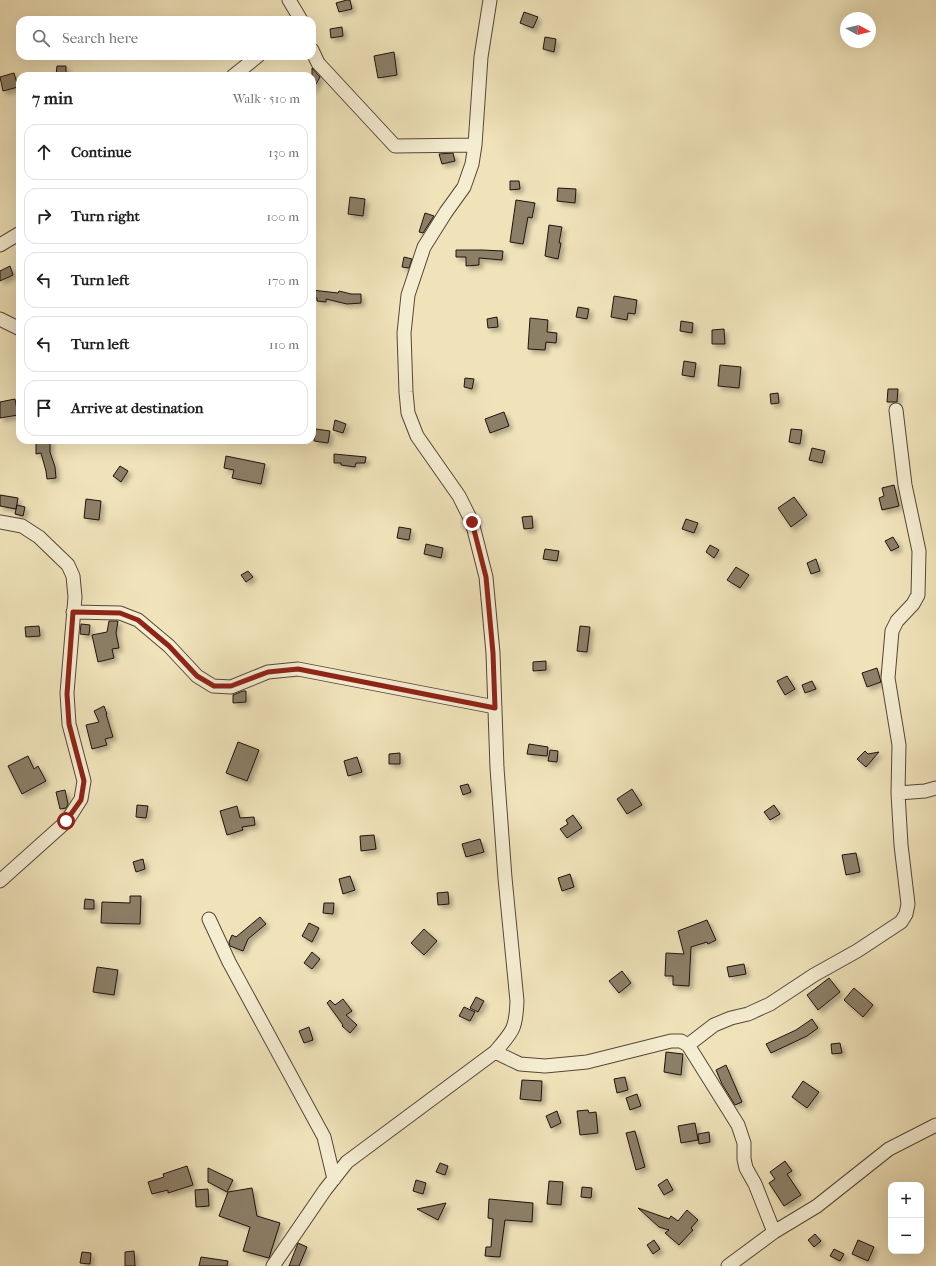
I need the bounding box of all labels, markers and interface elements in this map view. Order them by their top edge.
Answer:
north arrow [840,12,876,48]
search box [16,16,316,60]
icon: search [30,27,52,49]
text: Search here [62,29,138,47]
text: 7 min [32,88,73,108]
text: Walk · 510 m [233,91,300,106]
icon: ahead [33,141,55,163]
text: Continue [71,143,131,161]
text: 130 m [268,145,299,160]
icon: right [33,205,55,227]
text: Turn right [71,207,140,225]
text: 100 m [266,209,299,224]
icon: left [33,269,55,291]
text: Turn left [71,271,129,289]
text: 170 m [267,273,299,288]
icon: left [33,333,55,355]
text: Turn left [71,335,129,353]
text: 110 m [269,337,299,352]
icon: arrive [33,397,55,419]
text: Arrive at destination [71,399,203,417]
route end [463,513,481,531]
route start [57,812,75,830]
map controls [888,1182,924,1254]
button: + [888,1182,924,1218]
button: − [888,1218,924,1254]

